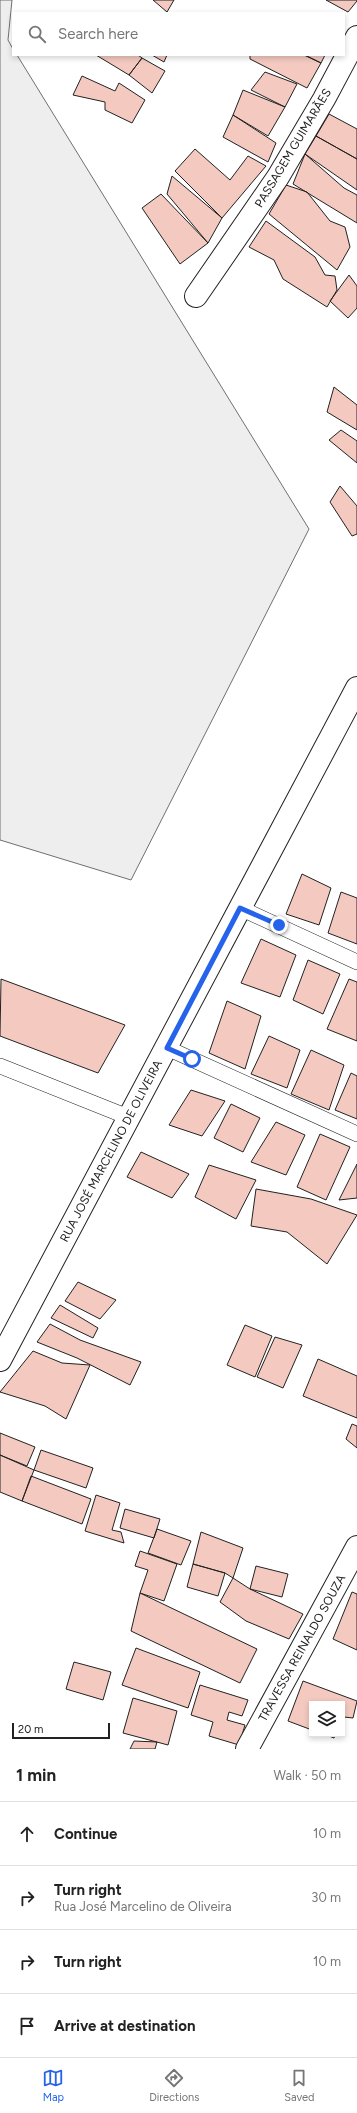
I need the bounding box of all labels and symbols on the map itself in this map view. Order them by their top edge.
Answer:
street label: PASSAGEM GUIMARÃES [252,86,334,210]
route end [270,916,288,934]
route start [183,1050,201,1068]
street label: RUA JOSÉ MARCELINO DE OLIVEIRA [57,1058,165,1244]
street label: TRAVESSA REINALDO SOUZA [256,1572,348,1724]
scale bar [12,1721,110,1740]

